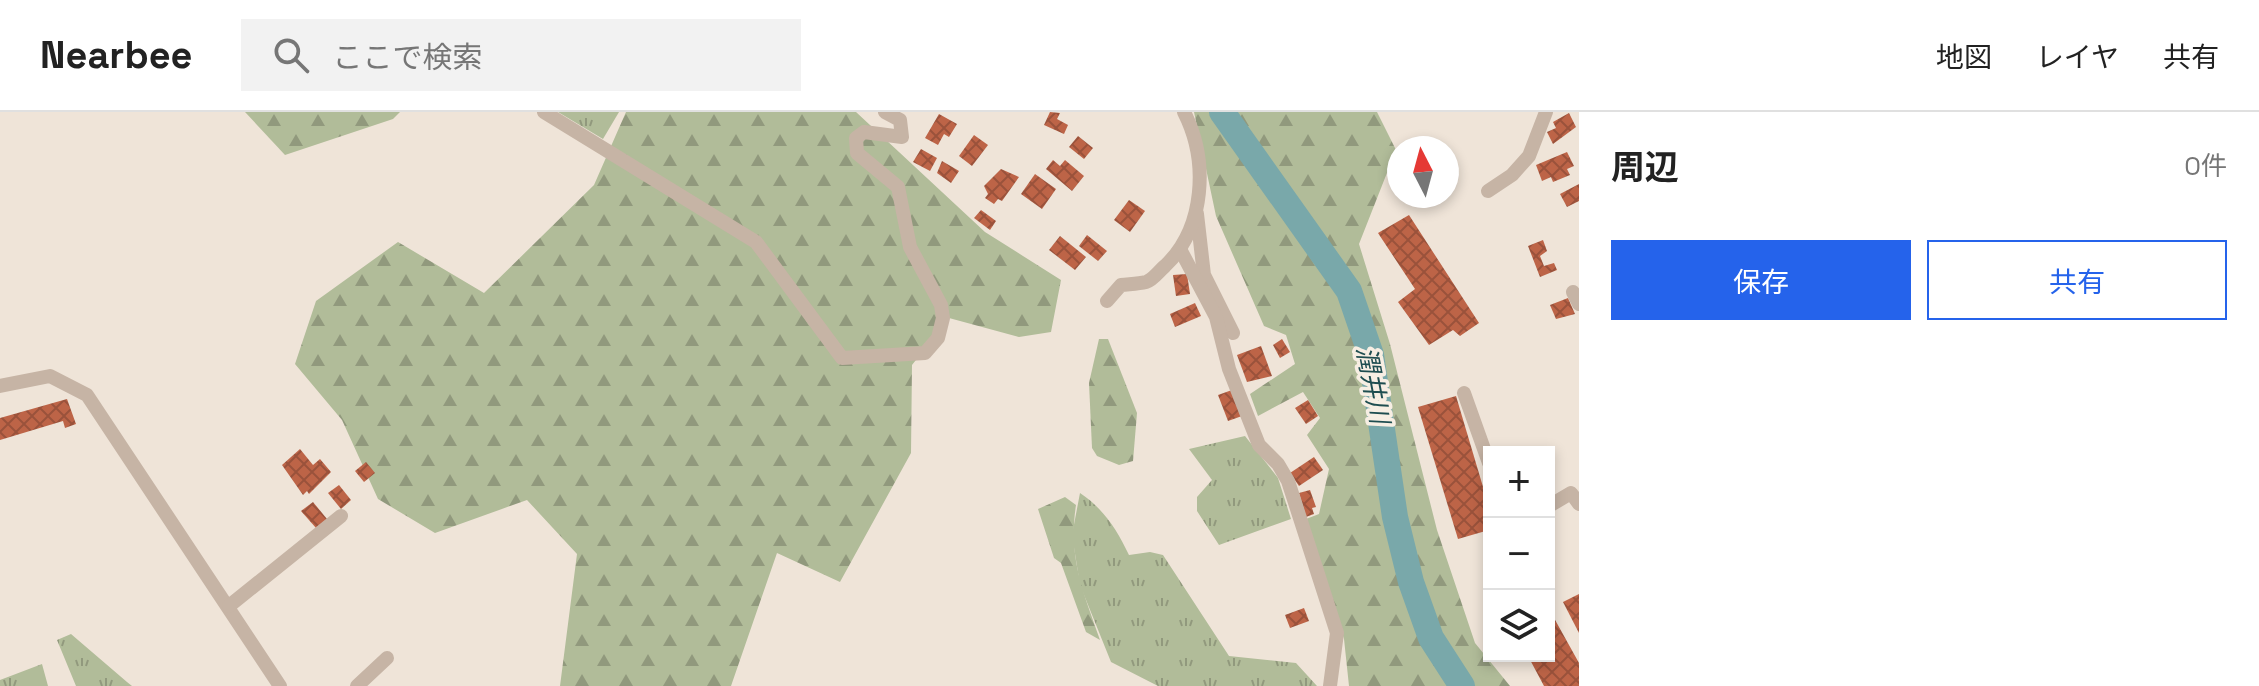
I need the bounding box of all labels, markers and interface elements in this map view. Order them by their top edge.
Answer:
search box [241,19,801,91]
text: Nearbee [40,31,193,79]
icon: search [269,33,313,77]
text: ここで検索 [333,38,483,77]
text: 地図 [1936,39,1992,75]
text: レイヤ [2036,39,2119,75]
text: 共有 [2163,39,2219,75]
north arrow [1387,136,1459,208]
text: 周辺 [1611,146,1679,189]
text: 0件 [2184,149,2227,183]
button: 保存 [1611,240,1911,320]
button: 共有 [1927,240,2227,320]
water label: 潤井川 [1349,343,1398,429]
map controls [1483,446,1555,662]
button: + [1483,446,1555,518]
button: − [1483,518,1555,590]
button: layers [1483,590,1555,662]

